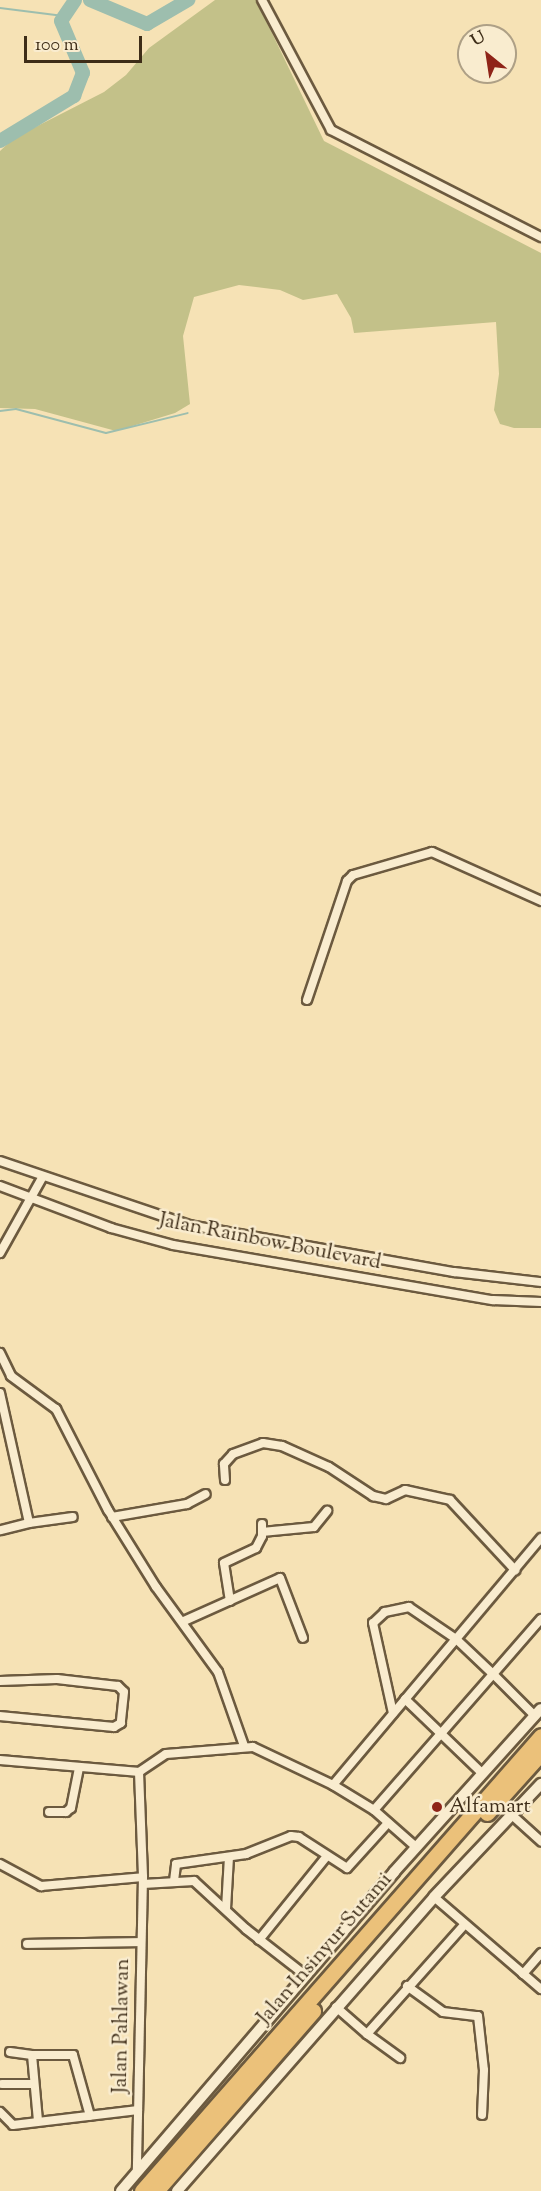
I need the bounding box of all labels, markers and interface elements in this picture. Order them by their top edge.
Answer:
scale bar [27,24,146,62]
north arrow [457,24,517,84]
text: U [467,26,490,53]
text: 100 m [35,33,79,59]
street label: Jalan Rainbow Boulevard [157,1208,383,1276]
place label: Alfamart [449,1794,531,1820]
marker: Alfamart [430,1800,444,1814]
street label: Jalan Insinyur Sutami [252,1868,398,2030]
street label: Jalan Pahlawan [108,1958,136,2094]

